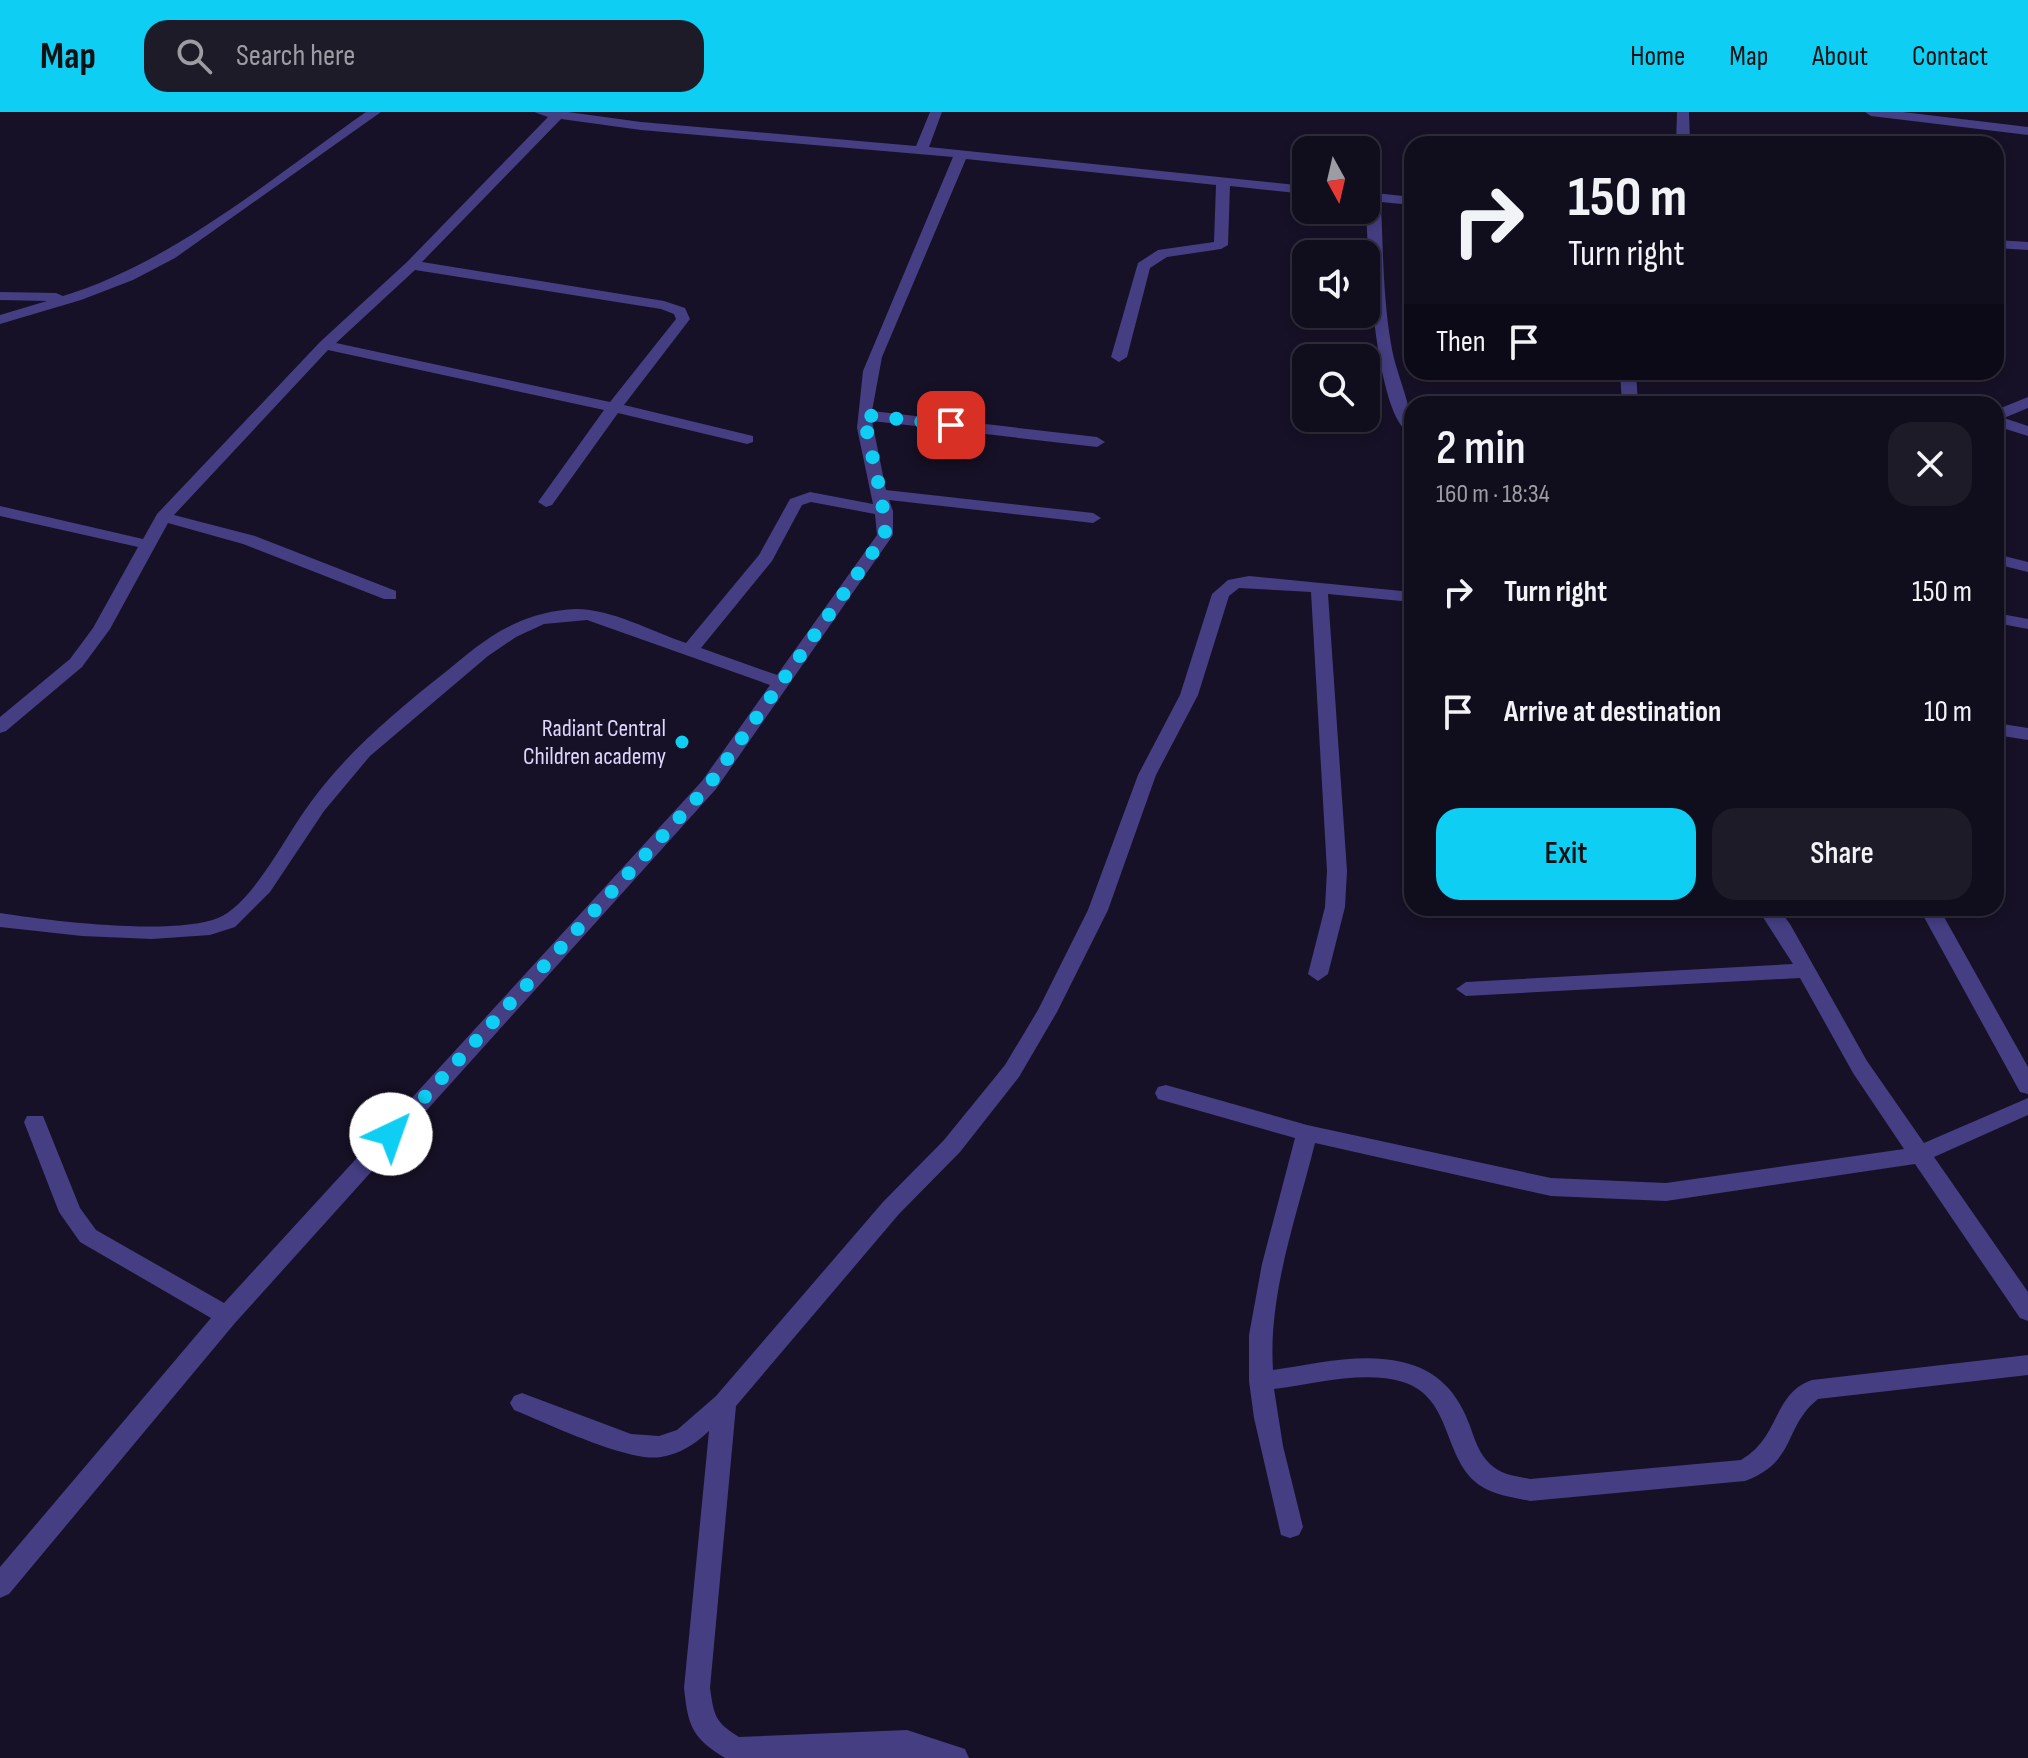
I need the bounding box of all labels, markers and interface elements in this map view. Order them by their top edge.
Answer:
search box [144,20,704,92]
text: Map [40,34,96,79]
icon: search [172,34,216,78]
text: Search here [236,38,355,74]
text: Home [1630,40,1685,73]
text: Map [1729,40,1768,73]
text: About [1812,40,1868,73]
text: Contact [1912,40,1988,73]
north arrow [1292,136,1380,224]
map controls [1292,136,1380,432]
text: 150 m [1568,165,1687,232]
icon: right [1436,168,1540,272]
text: Turn right [1568,233,1685,276]
button: sound [1292,240,1380,328]
icon: arrive [1502,320,1546,364]
text: Then [1436,324,1486,360]
button: search [1292,344,1380,432]
pin [917,391,985,459]
icon: arrive [929,403,973,447]
text: 2 min [1436,420,1526,477]
button: close [1888,422,1972,506]
text: 160 m · 18:34 [1436,479,1550,510]
icon: right [1436,570,1480,614]
text: Turn right [1504,574,1607,610]
text: 150 m [1912,574,1972,610]
icon: arrive [1436,690,1480,734]
text: Arrive at destination [1504,694,1721,730]
text: 10 m [1924,694,1972,730]
place label: Radiant Central Children academy [523,714,666,771]
marker: Radiant Central Children academy [673,733,691,751]
button: Exit [1436,808,1696,900]
button: Share [1712,808,1972,900]
position arrow [349,1092,433,1176]

